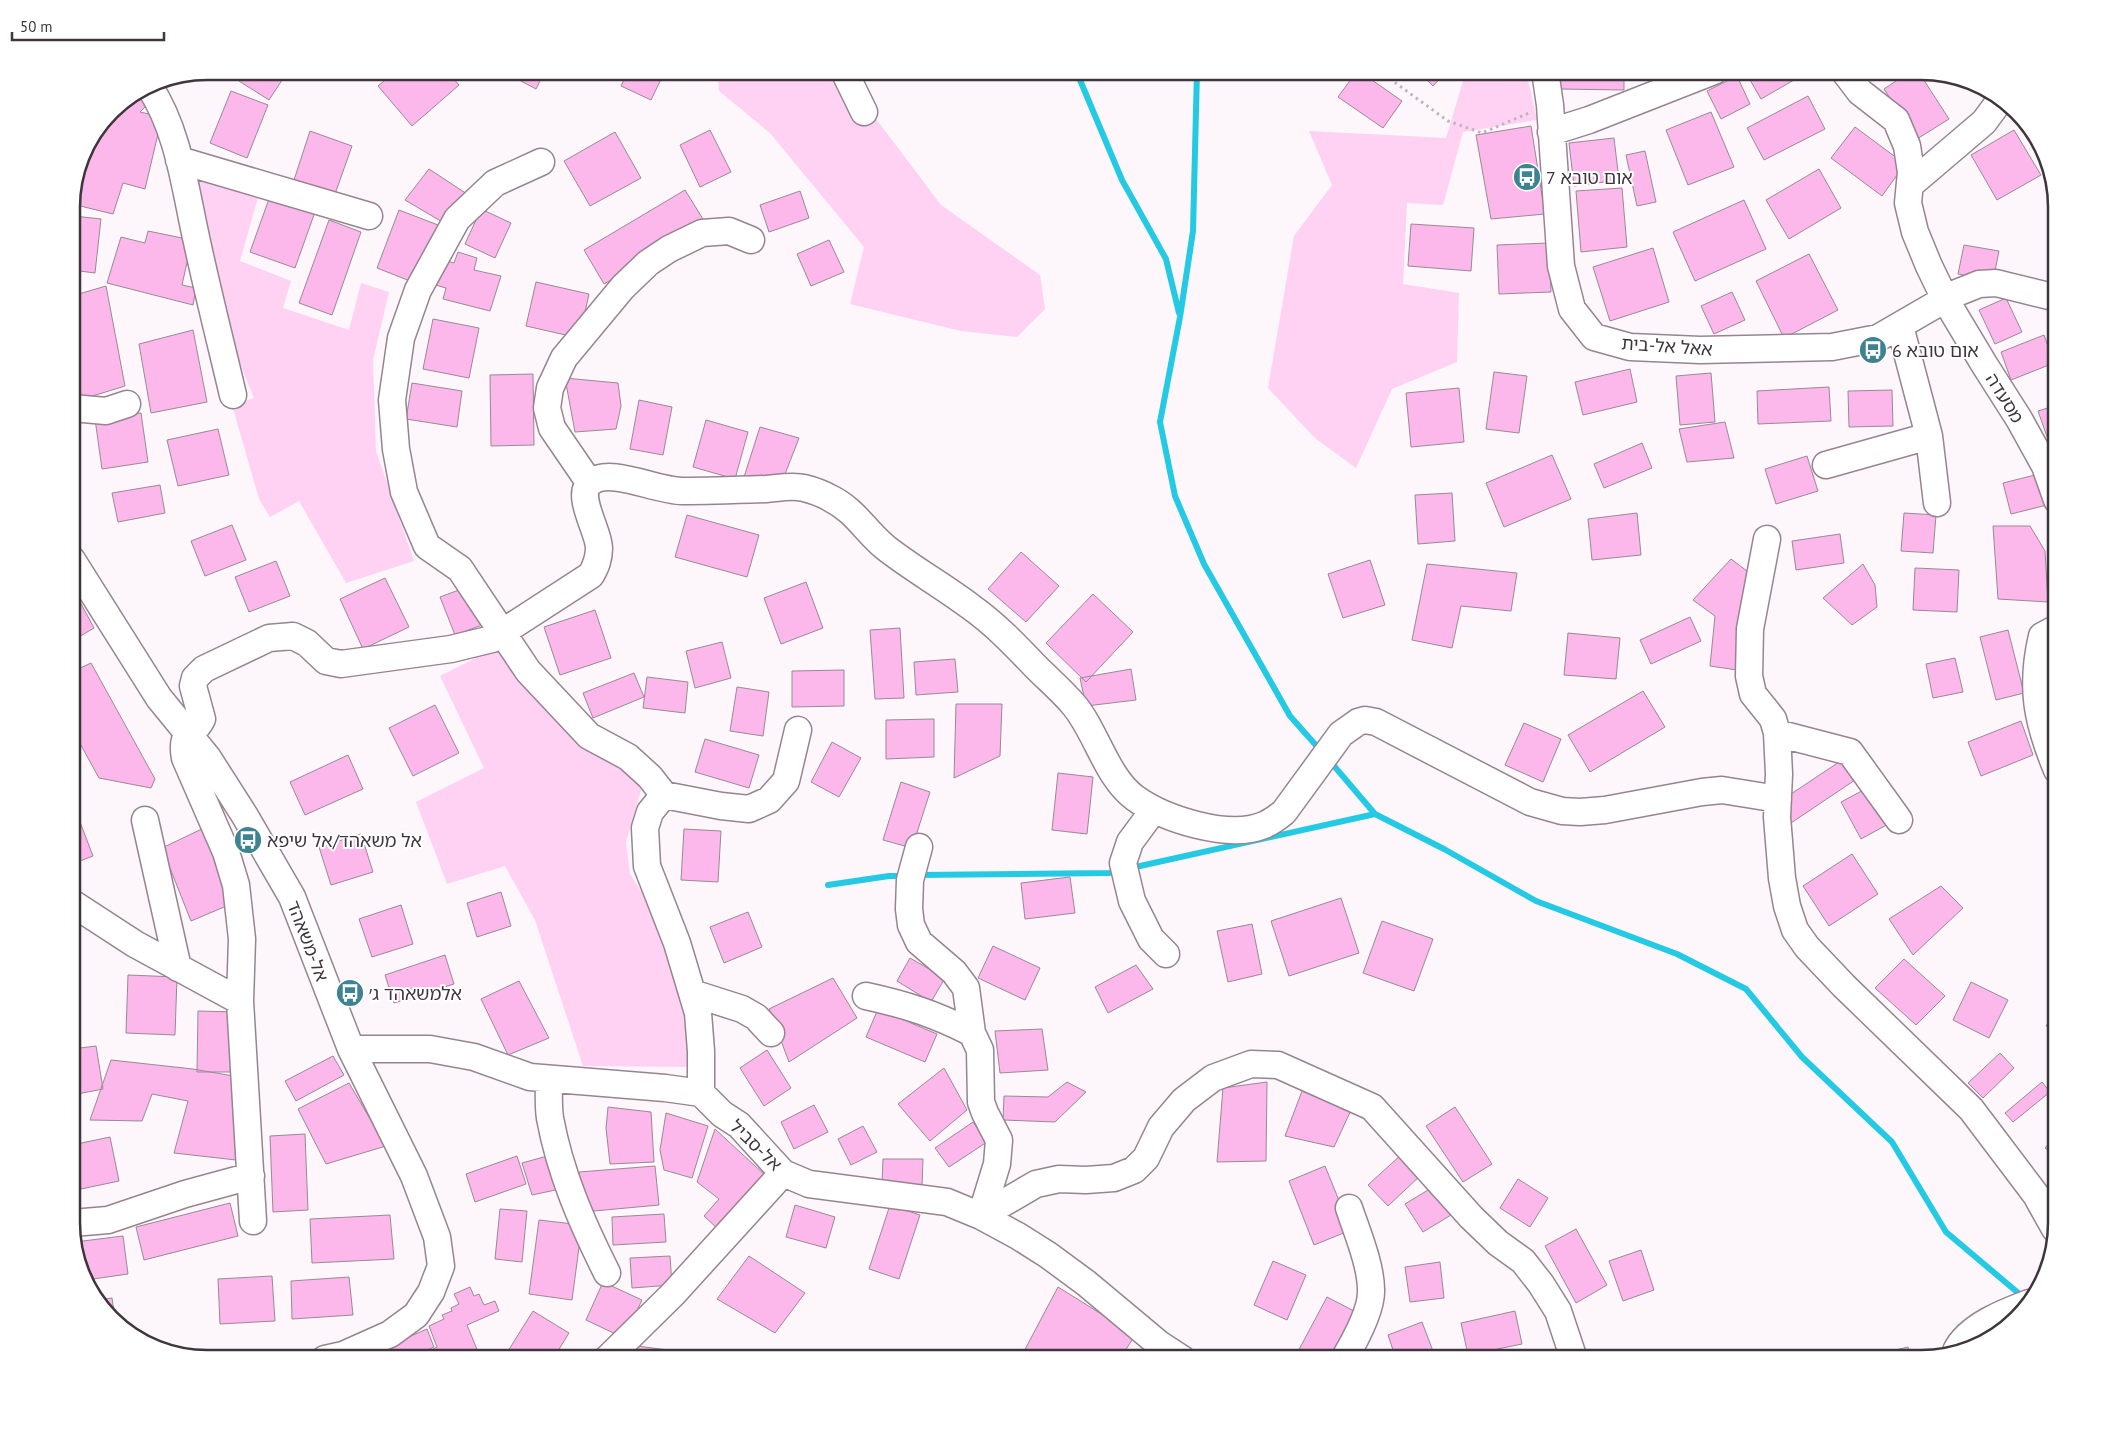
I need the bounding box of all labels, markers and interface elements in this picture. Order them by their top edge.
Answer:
scale bar [12,10,165,42]
text: 50 m [20,17,53,36]
bus stop icon: אום טובא 7 [1512,162,1542,192]
place label: אום טובא 7 [1546,166,1633,189]
street label: אאל אל-בית [1621,331,1713,361]
bus stop icon: אום טובא 6 [1858,335,1888,365]
place label: אום טובא 6 [1892,339,1979,362]
street label: מסעדה [1981,369,2029,427]
bus stop icon: אל משאהד/אל שיפא [233,825,263,855]
place label: אל משאהד/אל שיפא [267,829,422,852]
street label: אל-משאהד [282,897,334,985]
bus stop icon: אלמשאהד ג׳ [335,978,365,1008]
place label: אלמשאהד ג׳ [369,982,462,1005]
street label: אל-סביל [725,1115,787,1175]

